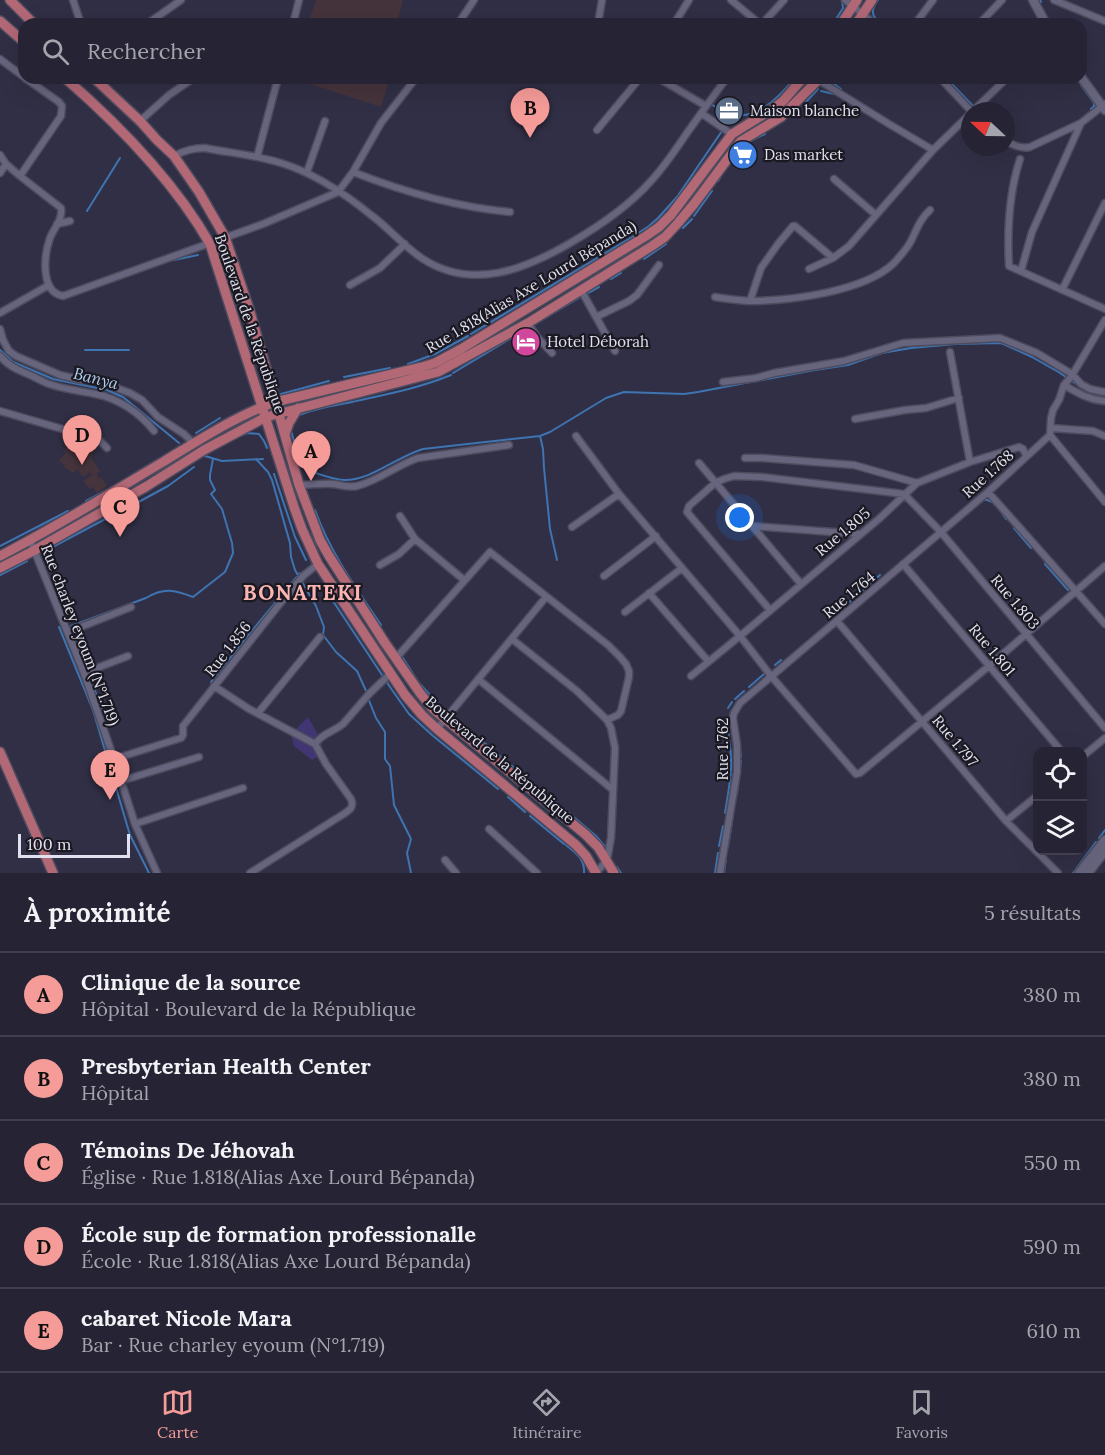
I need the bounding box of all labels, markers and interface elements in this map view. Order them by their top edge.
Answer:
search box [18,18,1087,84]
icon: search [39,35,72,68]
text: Rechercher [87,37,205,65]
pin: B [510,88,550,138]
office icon: Maison blanche [713,95,745,127]
place label: Maison blanche [750,101,859,120]
north arrow [961,102,1015,156]
supermarket icon: Das market [727,139,759,171]
place label: Das market [764,145,843,164]
street label: Rue 1.818(Alias Axe Lourd Bépanda) [422,216,640,358]
street label: Boulevard de la République [211,232,290,416]
hotel icon: Hotel Déborah [510,326,542,358]
place label: Hotel Déborah [547,332,649,351]
water label: Banya [71,363,121,393]
pin: D [62,416,101,465]
pin: A [292,432,330,481]
street label: Rue 1.768 [958,445,1017,502]
pin: C [100,488,140,537]
your location [725,503,754,532]
street label: Rue 1.805 [811,503,874,560]
street label: Rue charley eyoum (N°1.719) [36,542,124,729]
street label: Rue 1.764 [819,567,879,622]
street label: Rue 1.803 [987,570,1044,633]
district label: BONATEKI [243,579,363,606]
street label: Rue 1.856 [200,617,255,680]
street label: Rue 1.801 [965,620,1020,680]
street label: Boulevard de la République [422,692,579,828]
street label: Rue 1.797 [928,711,982,770]
street label: Rue 1.762 [713,718,732,780]
map controls [1033,747,1087,855]
button: locate [1033,747,1087,801]
pin: E [90,750,130,800]
button: layers [1033,801,1087,855]
scale bar [18,831,130,858]
text: 100 m [27,834,71,854]
text: À proximité [24,896,170,929]
text: 5 résultats [984,900,1081,925]
text: Clinique de la source [81,968,301,996]
text: A [37,982,50,1007]
text: 380 m [1023,982,1081,1007]
text: Hôpital · Boulevard de la République [81,996,416,1021]
text: Presbyterian Health Center [81,1052,371,1080]
text: B [37,1066,50,1091]
text: 380 m [1023,1066,1081,1091]
text: Hôpital [81,1080,149,1105]
text: Témoins De Jéhovah [81,1136,295,1164]
text: C [37,1150,50,1175]
text: 550 m [1024,1150,1081,1175]
text: Église · Rue 1.818(Alias Axe Lourd Bépanda) [81,1164,475,1189]
text: École sup de formation professionalle [81,1220,476,1248]
text: D [36,1234,51,1259]
text: 590 m [1023,1234,1081,1259]
text: École · Rue 1.818(Alias Axe Lourd Bépanda) [81,1248,471,1273]
text: cabaret Nicole Mara [81,1304,292,1332]
text: E [37,1318,50,1343]
text: 610 m [1027,1318,1081,1343]
text: Bar · Rue charley eyoum (N°1.719) [81,1332,385,1357]
tab: Carte [157,1386,198,1442]
tab: Itinéraire [512,1386,582,1442]
tab: Favoris [896,1386,948,1442]

